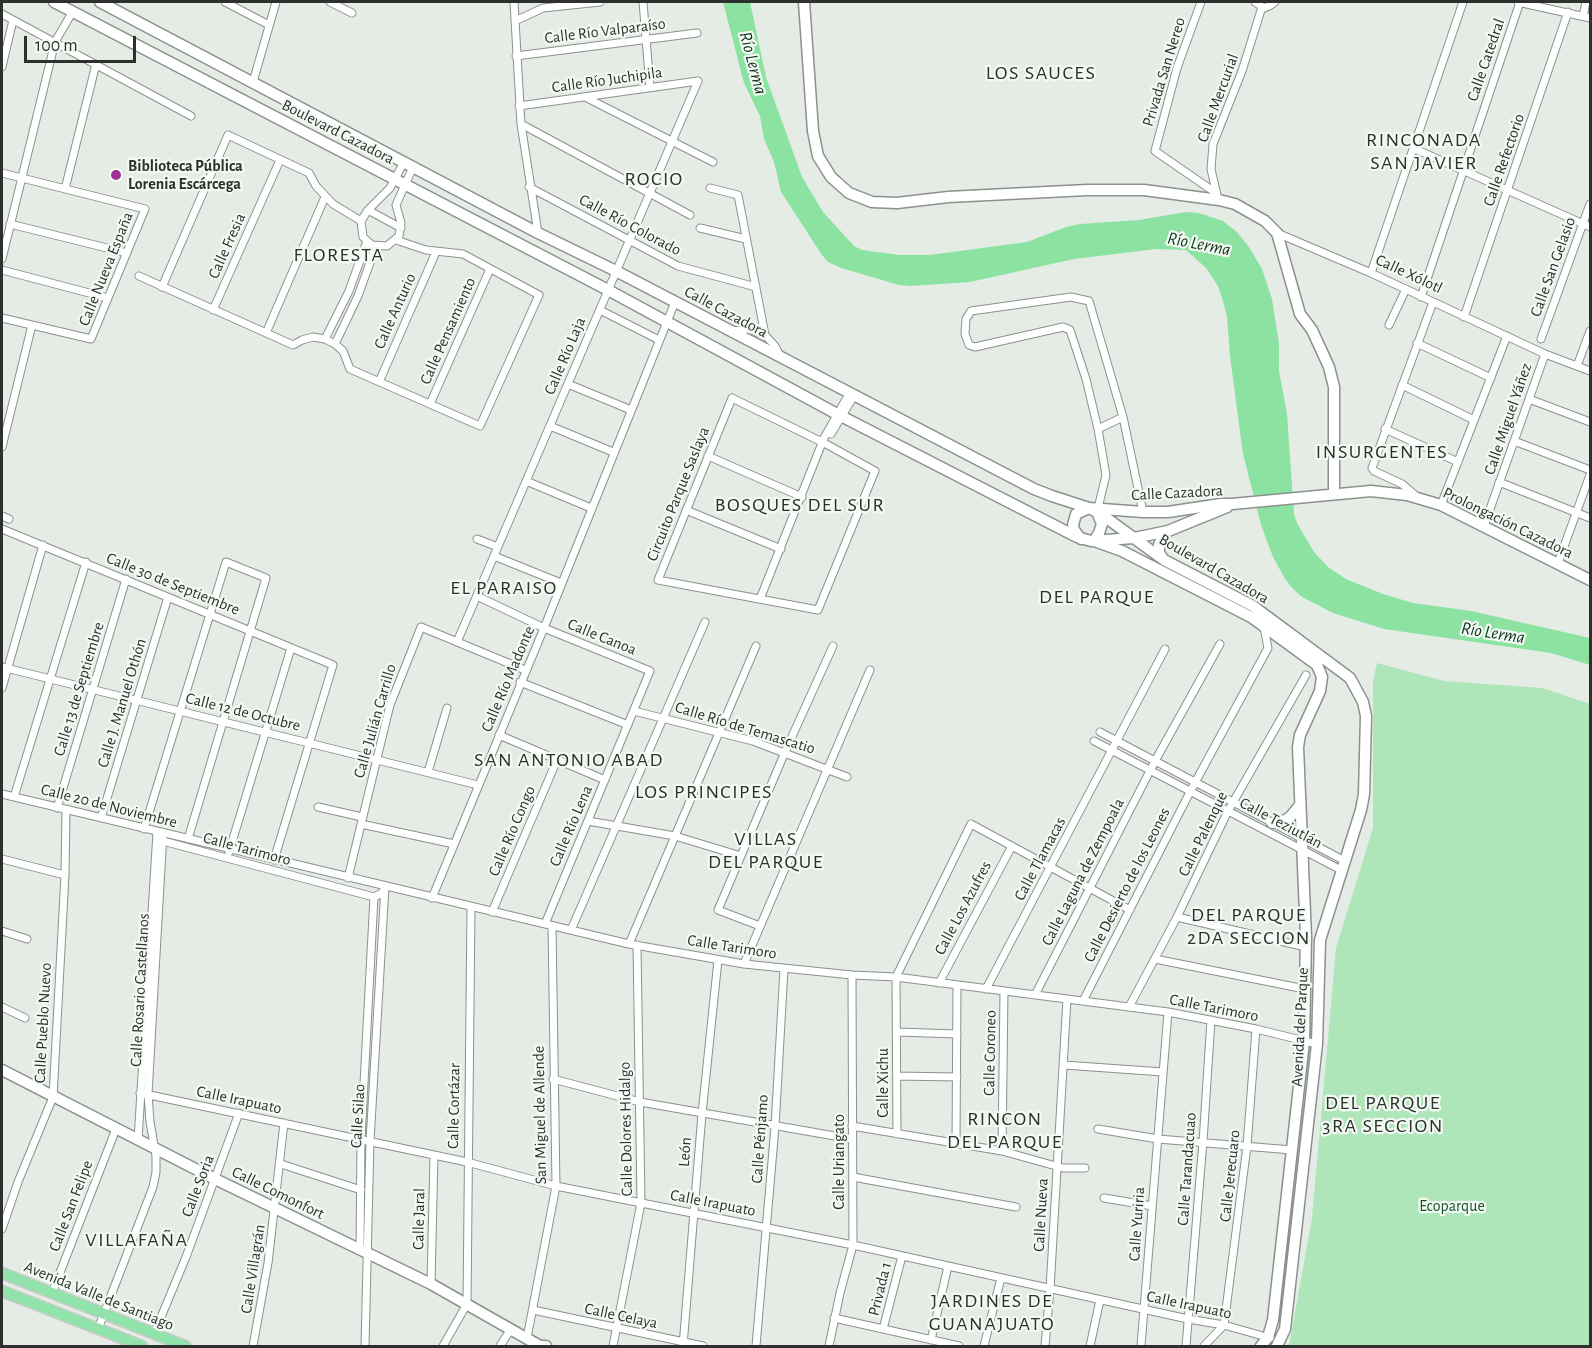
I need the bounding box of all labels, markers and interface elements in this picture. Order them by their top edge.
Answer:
street label: Calle Río Valparaíso [543,14,667,48]
street label: Privada San Nereo [1138,15,1190,129]
street label: Calle Catedral [1463,16,1509,104]
scale bar [27,24,140,62]
water label: Río Lerma [734,29,772,97]
text: 100 m [35,37,78,55]
street label: Calle Mercurial [1193,51,1243,145]
district label: LOS SAUCES [986,61,1096,85]
street label: Calle Río Juchipila [550,63,664,97]
street label: Boulevard Cazadora [279,95,397,169]
street label: Calle Refectorio [1479,111,1529,209]
district label: RINCONADA SAN JAVIER [1366,128,1482,175]
place label: Biblioteca Pública Lorenia Escárcega [128,156,243,194]
district label: ROCIO [624,167,684,191]
marker: Biblioteca Pública Lorenia Escárcega [109,168,123,182]
street label: Calle Río Colorado [576,190,684,260]
street label: Calle Nueva España [74,209,138,329]
street label: Calle Fresia [204,210,250,282]
street label: Calle San Gelasio [1526,215,1580,319]
water label: Río Lerma [1166,227,1232,261]
district label: FLORESTA [293,243,385,267]
street label: Calle Xólotl [1373,250,1445,298]
street label: Calle Anturio [370,270,420,352]
street label: Calle Pensamiento [416,275,480,387]
street label: Calle Cazadora [681,282,771,342]
street label: Calle Río Laja [540,314,590,398]
street label: Calle Miguel Yáñez [1480,361,1536,477]
street label: Circuito Parque Saslaya [642,424,714,564]
district label: INSURGENTES [1316,440,1448,464]
street label: Calle Cazadora [1131,481,1223,505]
street label: Prolongación Cazadora [1440,483,1576,563]
district label: BOSQUES DEL SUR [715,493,885,517]
street label: Boulevard Cazadora [1156,530,1272,608]
street label: Calle 30 de Septiembre [104,548,242,620]
district label: EL PARAISO [450,576,558,600]
district label: DEL PARQUE [1039,585,1155,609]
street label: Calle Canoa [565,614,639,660]
water label: Río Lerma [1460,617,1526,649]
street label: Calle 13 de Septiembre [49,620,109,758]
street label: Calle Río Madonte [477,623,539,735]
street label: Calle J. Manuel Othón [93,636,151,770]
street label: Calle Julián Carrillo [350,662,400,780]
street label: Calle 12 de Octubre [184,688,302,736]
street label: Calle Río de Temascatio [673,698,817,758]
district label: SAN ANTONIO ABAD [474,748,664,772]
street label: Calle 20 de Noviembre [39,780,179,832]
district label: LOS PRINCIPES [635,780,773,804]
street label: Calle Río Congo [484,783,540,879]
street label: Calle Río Lena [545,783,597,869]
street label: Calle Palenque [1174,788,1232,880]
street label: Calle Teziutlán [1236,793,1326,853]
street label: Calle Laguna de Zempoala [1037,795,1129,949]
street label: Calle Desierto de los Leones [1080,805,1174,965]
street label: Calle Tlamacas [1010,814,1070,904]
district label: VILLAS DEL PARQUE [708,827,824,874]
street label: Calle Tarimoro [201,828,293,870]
street label: Calle Los Azufres [930,858,996,958]
district label: DEL PARQUE 2DA SECCION [1187,903,1311,950]
street label: Calle Rosario Castellanos [126,913,154,1067]
street label: Calle Tarimoro [686,930,778,964]
street label: Calle Pueblo Nuevo [30,962,56,1084]
street label: Avenida del Parque [1287,967,1313,1087]
street label: Calle Tarimoro [1168,990,1260,1026]
street label: Calle Coroneo [980,1010,1000,1096]
street label: San Miguel de Allende [529,1046,551,1184]
street label: Calle Xichu [873,1048,893,1118]
street label: Calle Dolores Hidalgo [615,1062,637,1196]
street label: Calle Cortázar [444,1063,464,1149]
street label: Calle Irapuato [195,1082,283,1118]
street label: Calle Silao [347,1083,369,1149]
district label: DEL PARQUE 3RA SECCION [1322,1091,1444,1138]
street label: Calle Pénjamo [747,1094,773,1184]
district label: RINCON DEL PARQUE [947,1107,1063,1154]
street label: Calle Tarandacuao [1173,1112,1201,1226]
street label: Calle Uriangato [829,1114,849,1210]
street label: Calle Jerecuaro [1216,1129,1244,1223]
street label: León [674,1136,696,1168]
street label: Calle Soria [177,1152,219,1220]
street label: Calle San Felipe [45,1158,97,1254]
street label: Calle Comonfort [229,1162,327,1224]
street label: Calle Nueva [1029,1178,1053,1252]
street label: Calle Irapuato [669,1185,757,1221]
street label: Calle Yuriria [1125,1186,1149,1262]
street label: Calle Jaral [409,1188,429,1250]
park label: Ecoparque [1419,1196,1485,1216]
street label: Calle Villagrán [236,1223,270,1315]
district label: VILLAFAÑA [85,1228,189,1252]
street label: Avenida Valle de Santiago [21,1257,177,1335]
street label: Privada 1 [864,1260,896,1318]
street label: Calle Irapuato [1145,1287,1233,1323]
district label: JARDINES DE GUANAJUATO [929,1289,1055,1336]
street label: Calle Celaya [583,1299,659,1333]

